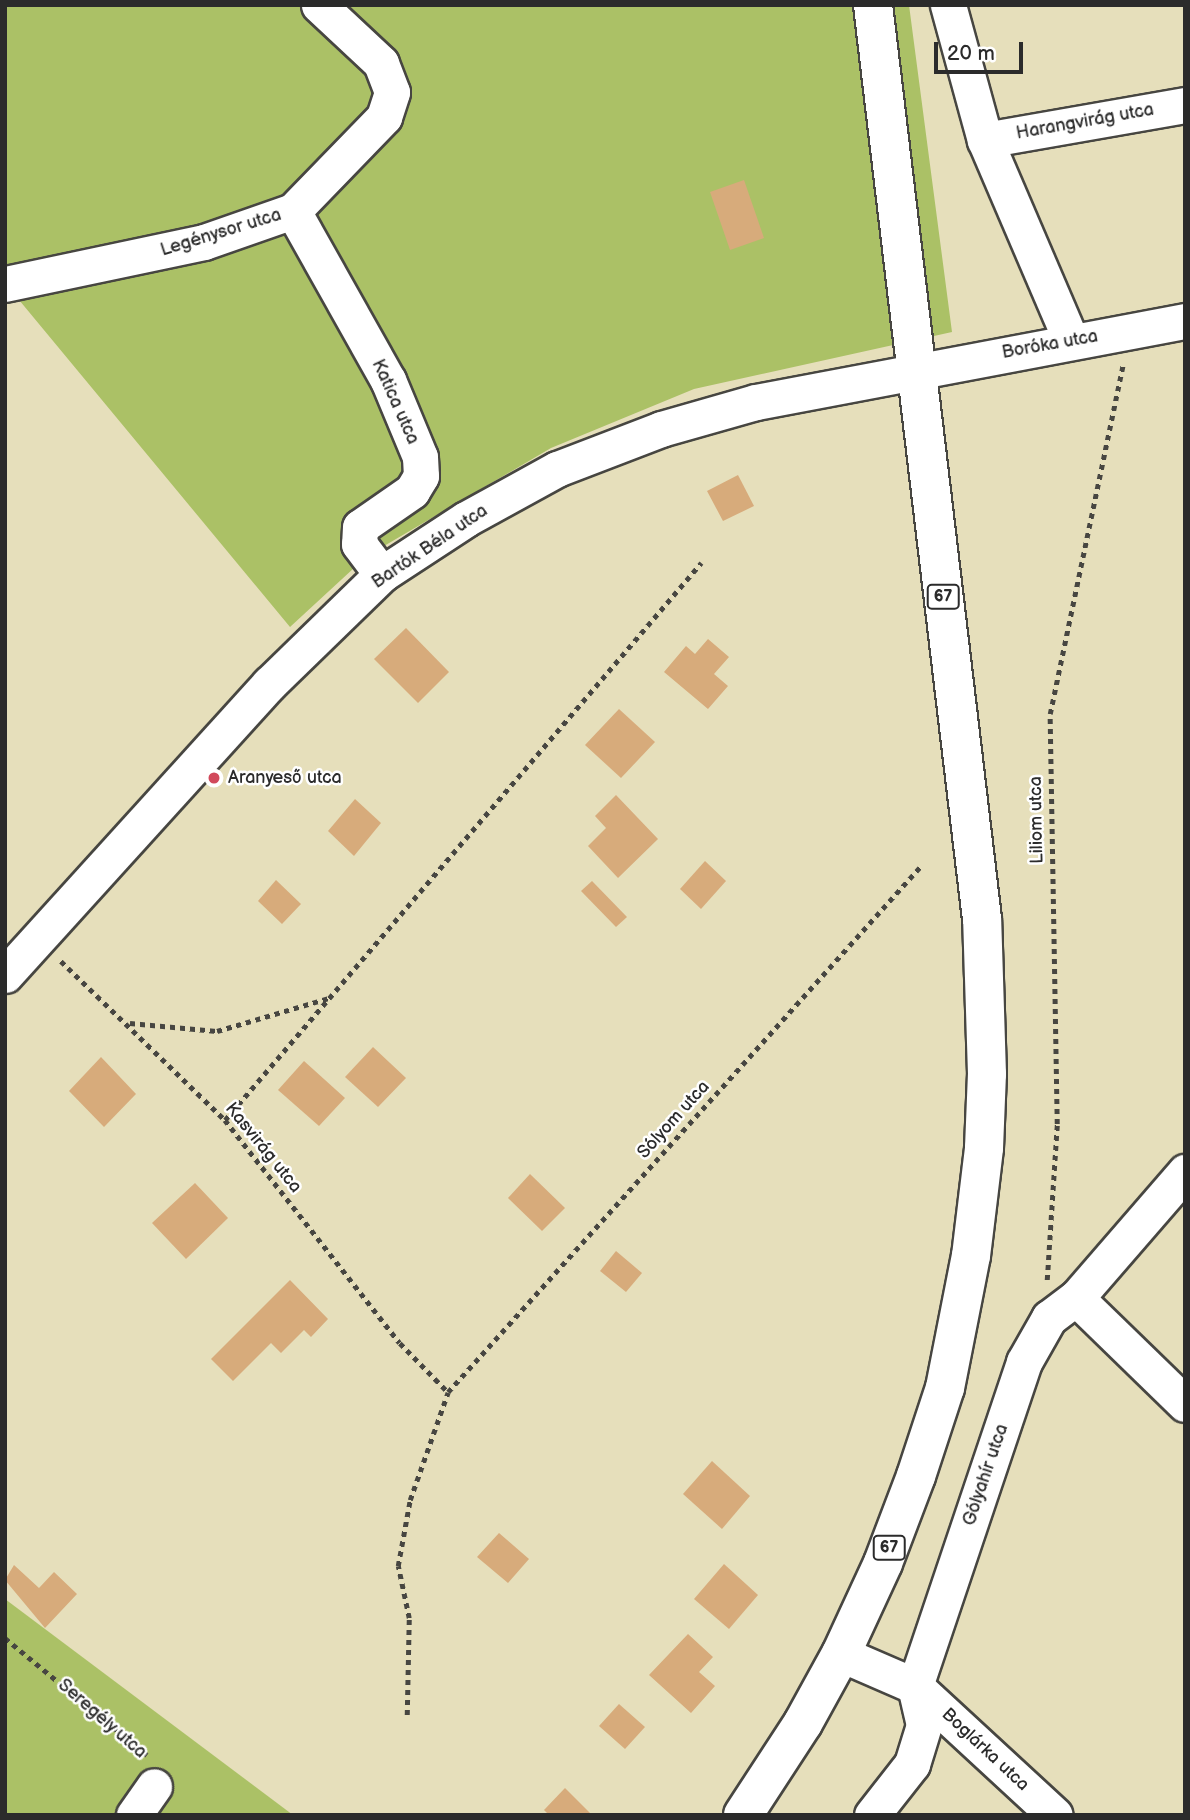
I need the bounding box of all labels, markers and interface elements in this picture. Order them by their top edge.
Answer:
scale bar [938,28,1027,72]
text: 20 m [947,41,995,66]
street label: Harangvirág utca [1014,99,1156,145]
street label: Legénysor utca [158,204,284,262]
street label: Boróka utca [1000,326,1100,364]
street label: Katica utca [367,356,423,448]
street label: Bartók Béla utca [368,500,492,594]
road number: 67 [926,584,960,610]
place label: Aranyeső utca [228,767,342,789]
marker: Aranyeső utca [206,770,222,786]
street label: Liliom utca [1025,776,1049,864]
street label: Sólyom utca [633,1077,715,1163]
street label: Kasvirág utca [220,1099,306,1197]
street label: Gólyahír utca [959,1421,1013,1529]
road number: 67 [872,1536,906,1560]
street label: Seregély utca [53,1674,151,1764]
street label: Boglárka utca [937,1704,1033,1796]

